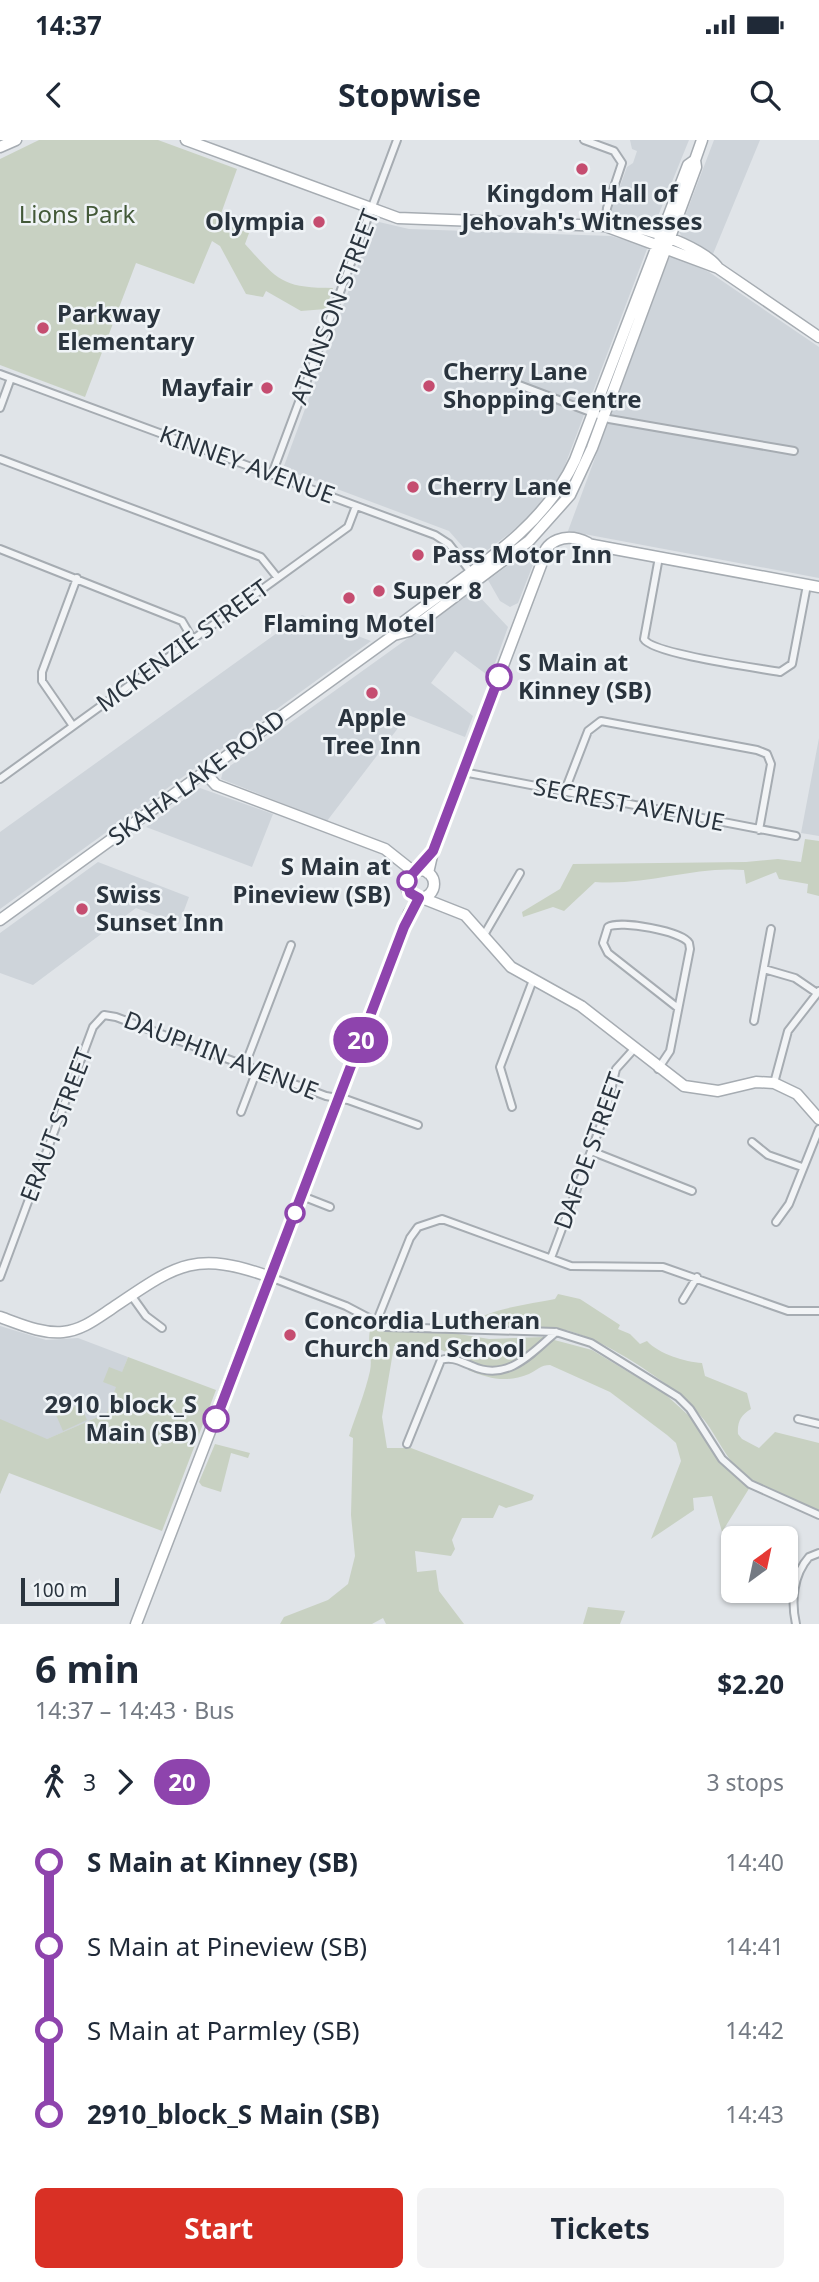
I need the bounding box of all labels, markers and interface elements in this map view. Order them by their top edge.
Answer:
text: 14:37 [35,7,102,43]
text: Stopwise [338,73,481,116]
icon: back [35,76,73,114]
icon: search [746,76,784,114]
marker: Kingdom Hall of Jehovah's Witnesses [574,161,590,177]
place label: Kingdom Hall of Jehovah's Witnesses [460,176,702,237]
park label: Lions Park [19,197,135,230]
place label: Olympia [205,204,305,237]
street label: ATKINSON STREET [281,204,386,409]
marker: Olympia [311,214,327,230]
place label: Parkway Elementary [57,296,195,357]
marker: Parkway Elementary [35,320,51,336]
place label: Cherry Lane Shopping Centre [443,354,642,415]
place label: Mayfair [161,370,253,403]
marker: Cherry Lane Shopping Centre [421,378,437,394]
marker: Mayfair [259,380,275,396]
street label: KINNEY AVENUE [155,417,340,511]
place label: Cherry Lane [427,469,571,502]
marker: Cherry Lane [405,479,421,495]
place label: Pass Motor Inn [432,537,612,570]
marker: Pass Motor Inn [410,547,426,563]
street label: MCKENZIE STREET [89,570,276,719]
place label: Super 8 [393,573,482,606]
marker: Super 8 [371,583,387,599]
marker: Flaming Motel [341,590,357,606]
place label: Flaming Motel [263,606,435,639]
place label: S Main at Kinney (SB) [518,645,652,706]
marker: S Main at Kinney (SB) [486,664,512,690]
marker: Apple Tree Inn [364,685,380,701]
place label: Apple Tree Inn [323,700,421,761]
street label: SKAHA LAKE ROAD [101,701,291,852]
street label: SECREST AVENUE [531,769,728,838]
place label: S Main at Pineview (SB) [233,849,391,910]
marker: S Main at Pineview (SB) [397,871,417,891]
place label: Swiss Sunset Inn [96,877,224,938]
marker: Swiss Sunset Inn [74,901,90,917]
street label: DAUPHIN AVENUE [119,1002,324,1107]
line badge: 20 [330,1017,392,1063]
text: 20 [347,1023,375,1056]
street label: ERAUT STREET [11,1042,100,1206]
street label: DAFOE STREET [545,1067,632,1233]
unlabelled marker [285,1203,305,1223]
place label: Concordia Lutheran Church and School [304,1303,540,1364]
marker: Concordia Lutheran Church and School [282,1327,298,1343]
place label: 2910_block_S Main (SB) [45,1387,197,1448]
marker: 2910_block_S Main (SB) [203,1406,229,1432]
north arrow [721,1526,798,1603]
map controls [721,1526,798,1603]
scale bar [21,1575,119,1607]
text: 100 m [32,1577,87,1603]
text: 6 min [35,1642,140,1694]
text: $2.20 [717,1666,784,1702]
text: 14:37 – 14:43 · Bus [35,1694,234,1726]
icon: walk [35,1763,73,1801]
icon: forward [106,1763,144,1801]
text: 20 [168,1765,196,1798]
text: 3 [83,1766,96,1798]
text: 3 stops [706,1766,784,1798]
text: S Main at Kinney (SB) [87,1844,358,1880]
text: 14:40 [725,1846,784,1878]
text: S Main at Pineview (SB) [87,1928,367,1964]
text: 14:41 [725,1930,784,1962]
text: S Main at Parmley (SB) [87,2012,359,2048]
text: 14:42 [725,2014,784,2046]
text: 2910_block_S Main (SB) [87,2096,380,2132]
text: 14:43 [725,2098,784,2130]
button: Start [35,2188,403,2268]
button: Tickets [417,2188,784,2268]

